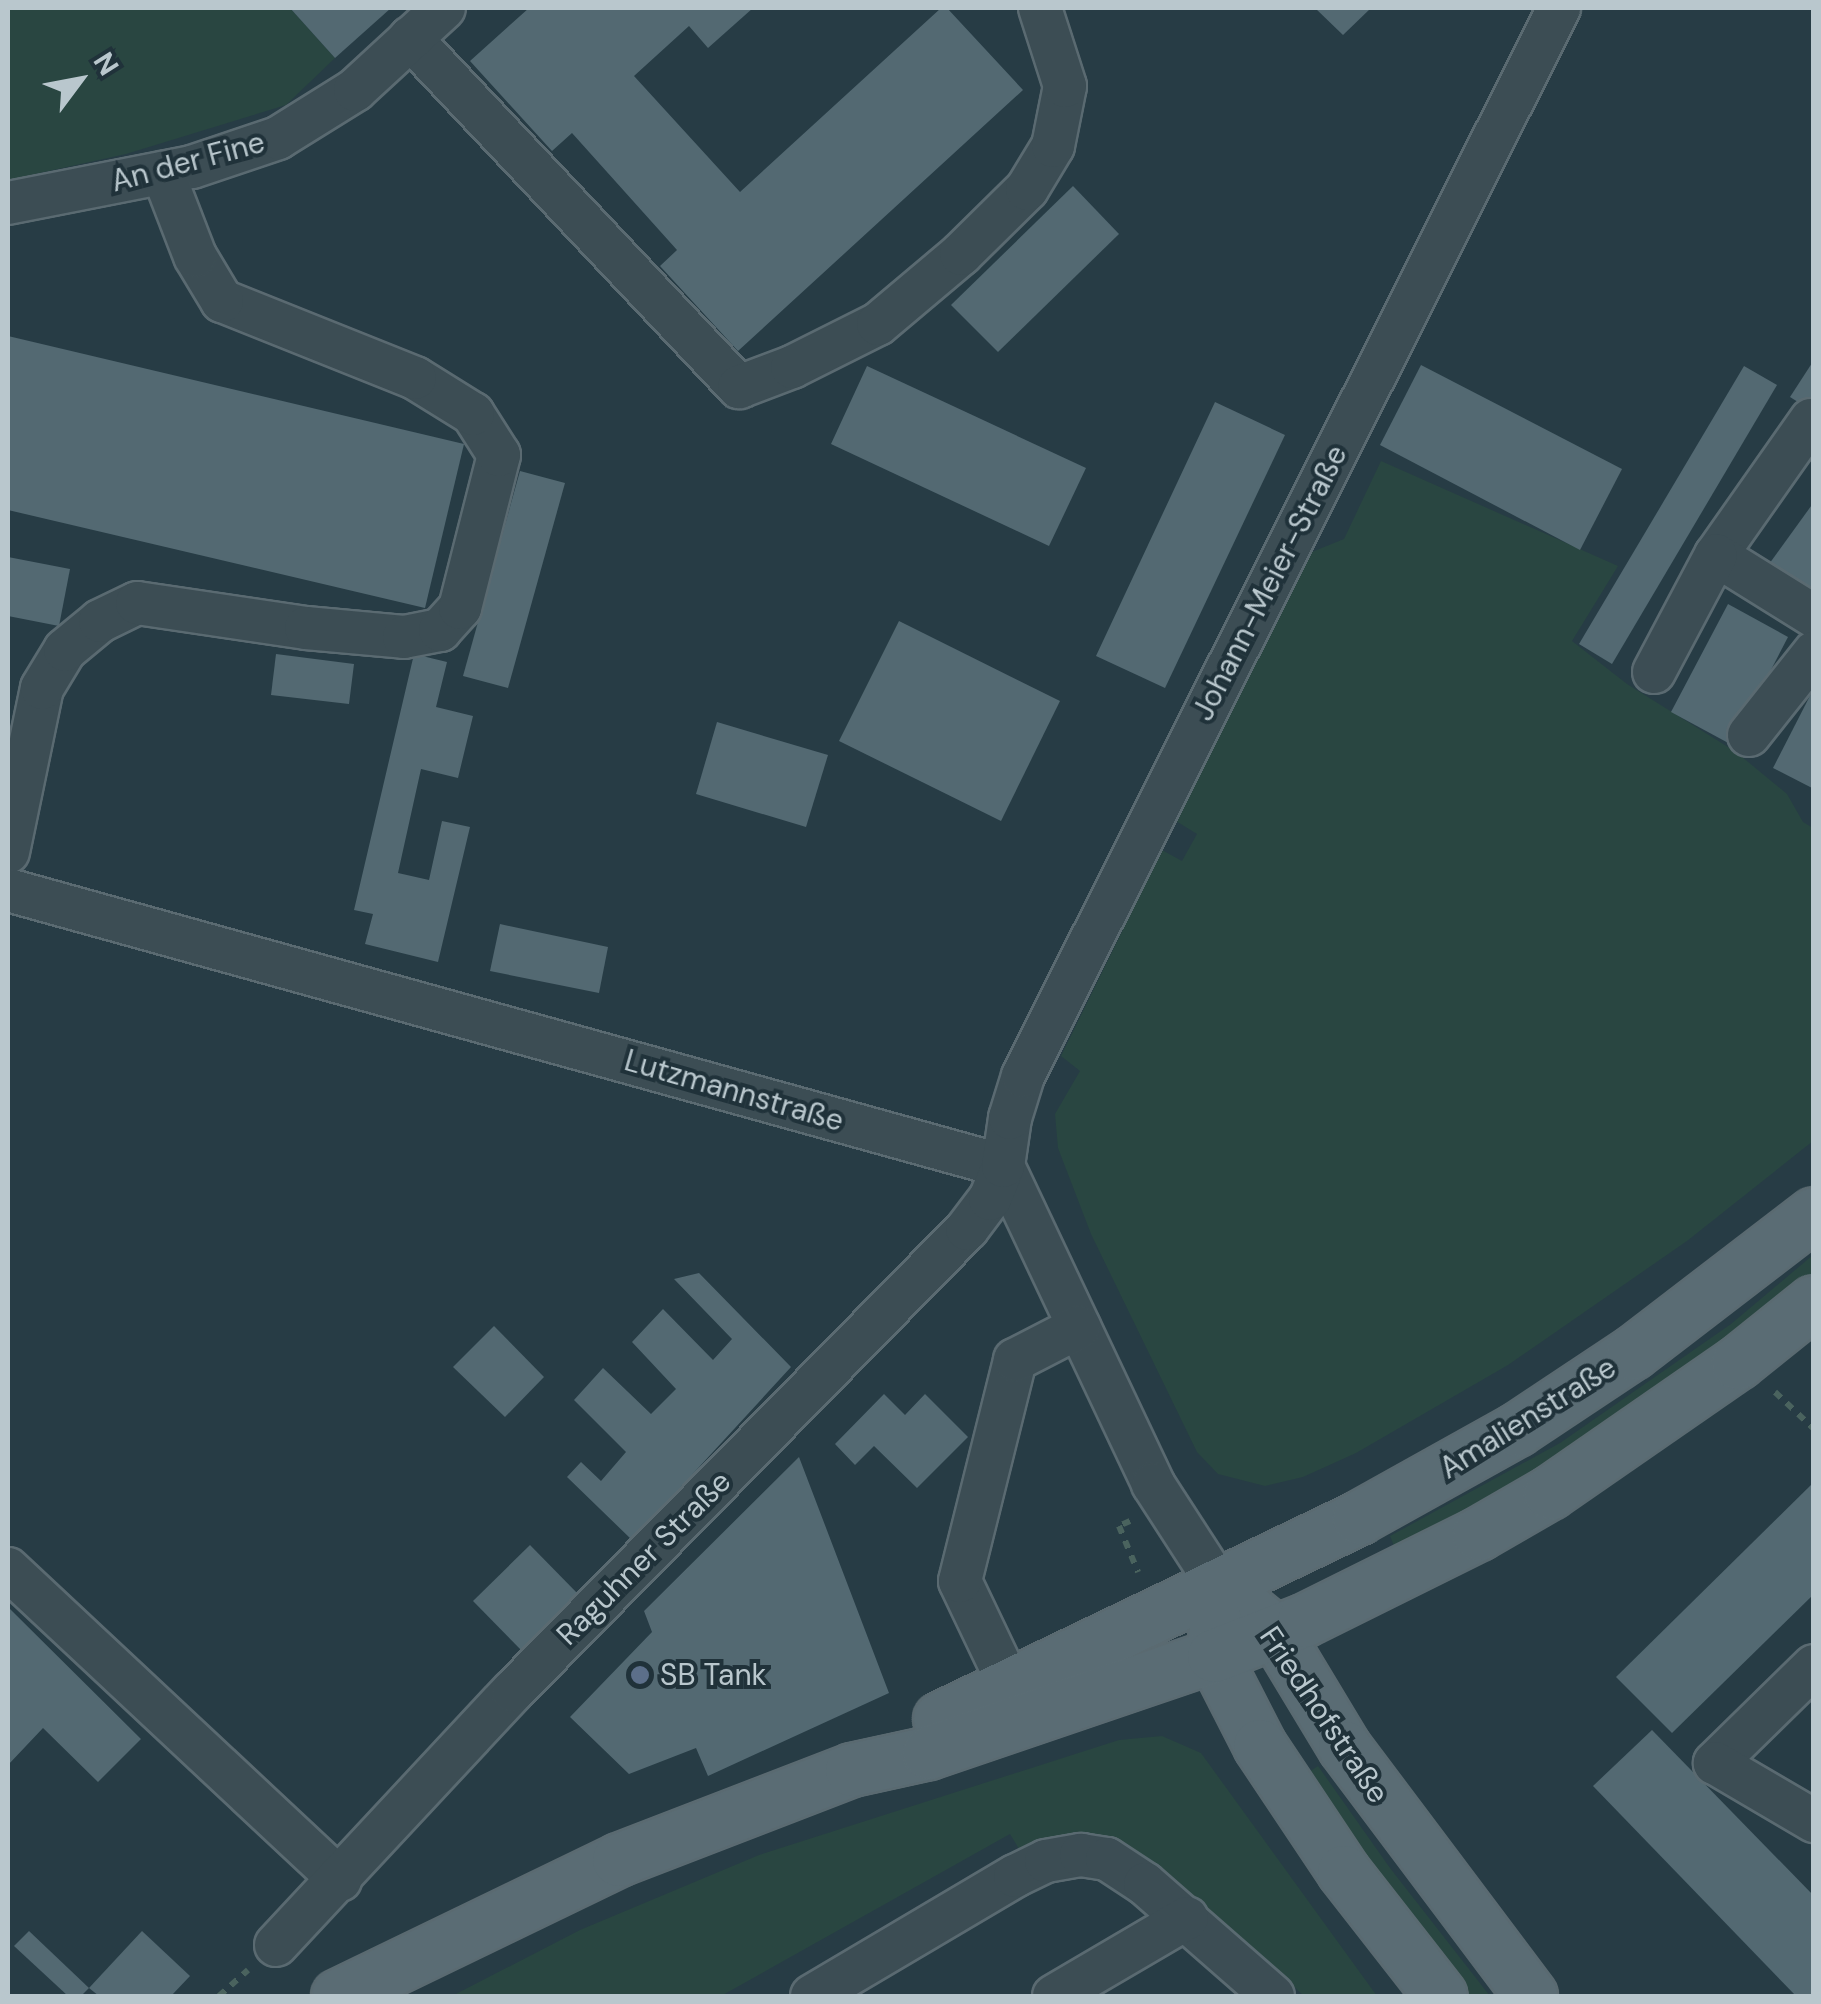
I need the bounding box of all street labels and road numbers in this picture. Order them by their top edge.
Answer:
street label: An der Fine [107,124,269,200]
street label: Johann-Meier-Straße [1185,439,1355,727]
street label: Lutzmannstraße [620,1043,848,1139]
street label: Amalienstraße [1433,1349,1623,1487]
street label: Raguhner Straße [550,1464,738,1652]
street label: Friedhofstraße [1252,1620,1396,1810]

